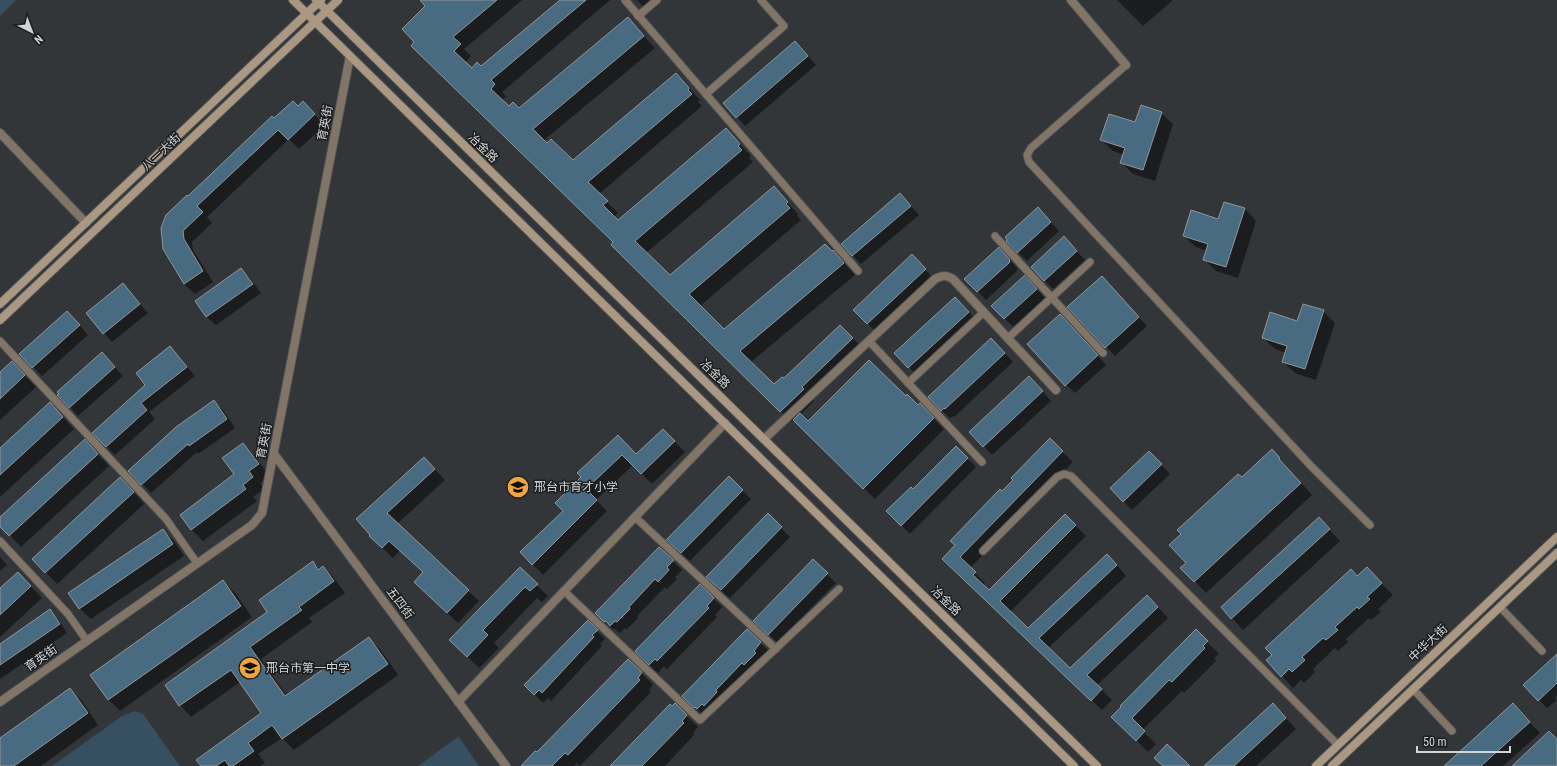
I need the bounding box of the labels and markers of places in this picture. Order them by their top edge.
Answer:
school or university icon: 邢台市育才小学 [505,474,531,500]
place label: 邢台市育才小学 [534,480,618,494]
school or university icon: 邢台市第一中学 [237,655,263,681]
place label: 邢台市第一中学 [266,661,350,675]

